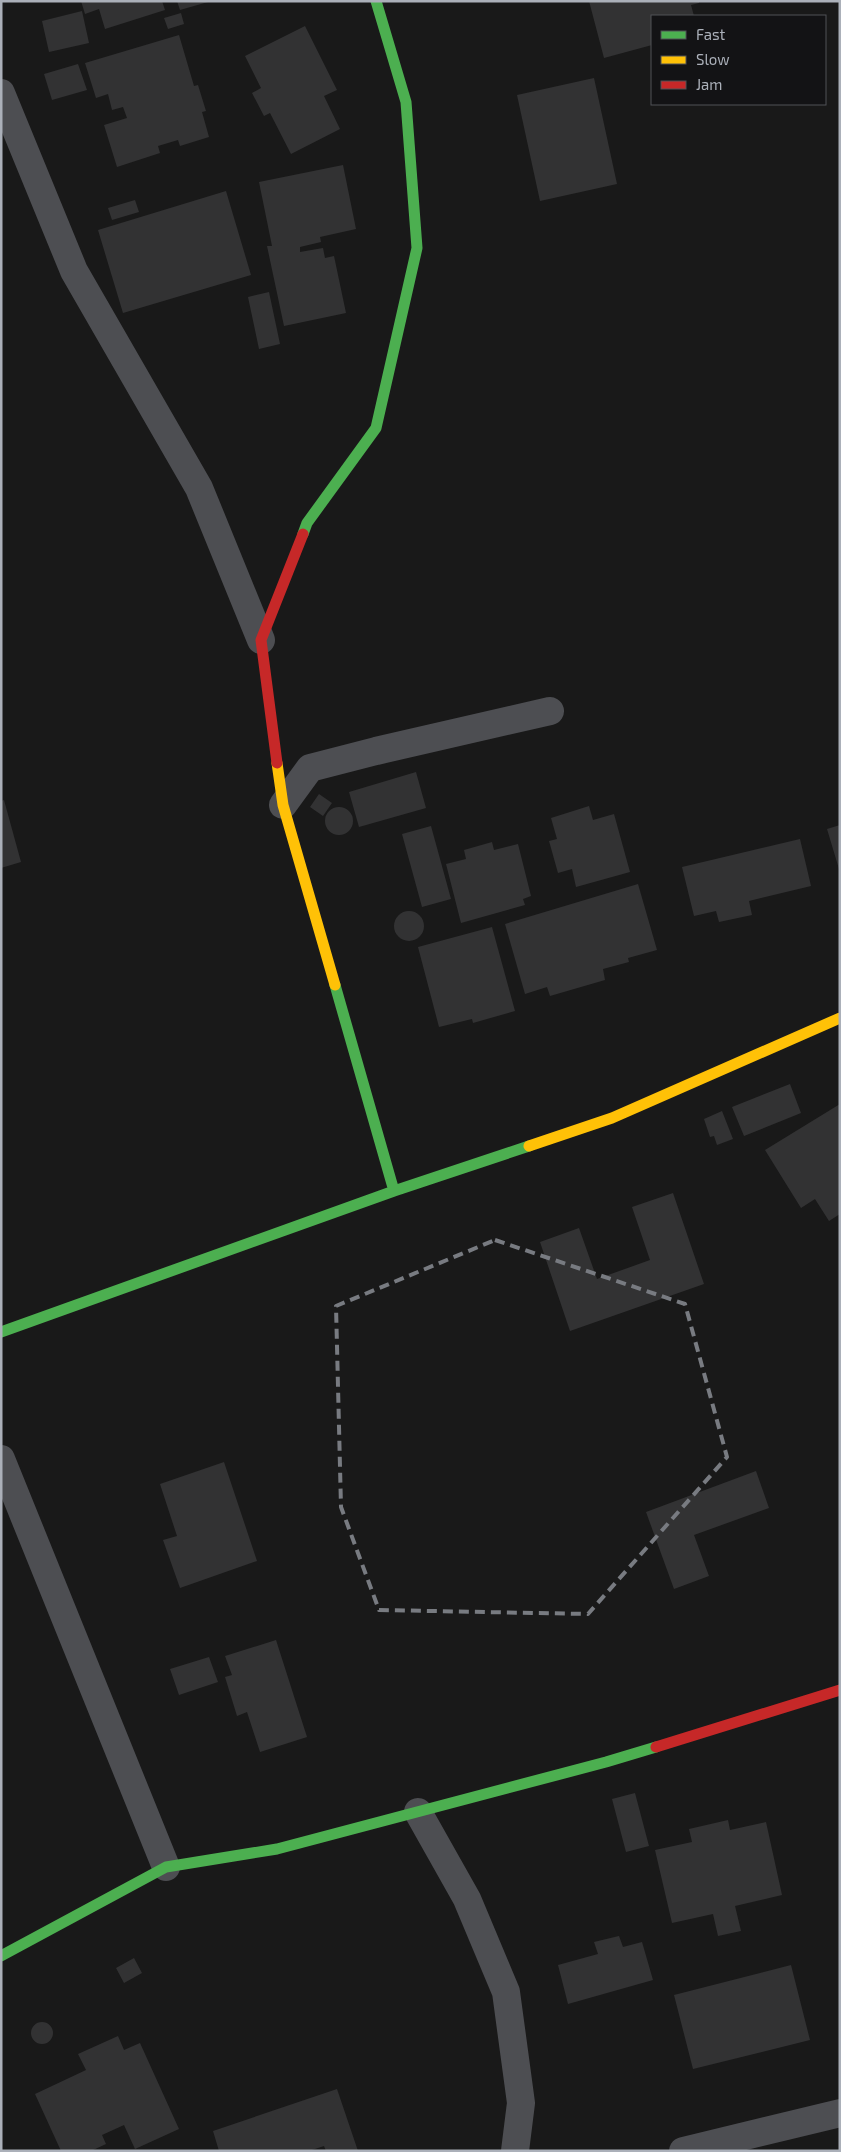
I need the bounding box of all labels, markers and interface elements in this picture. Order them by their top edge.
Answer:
legend [651,15,826,105]
text: Fast [696,25,726,43]
text: Slow [696,50,730,68]
text: Jam [696,75,722,93]

